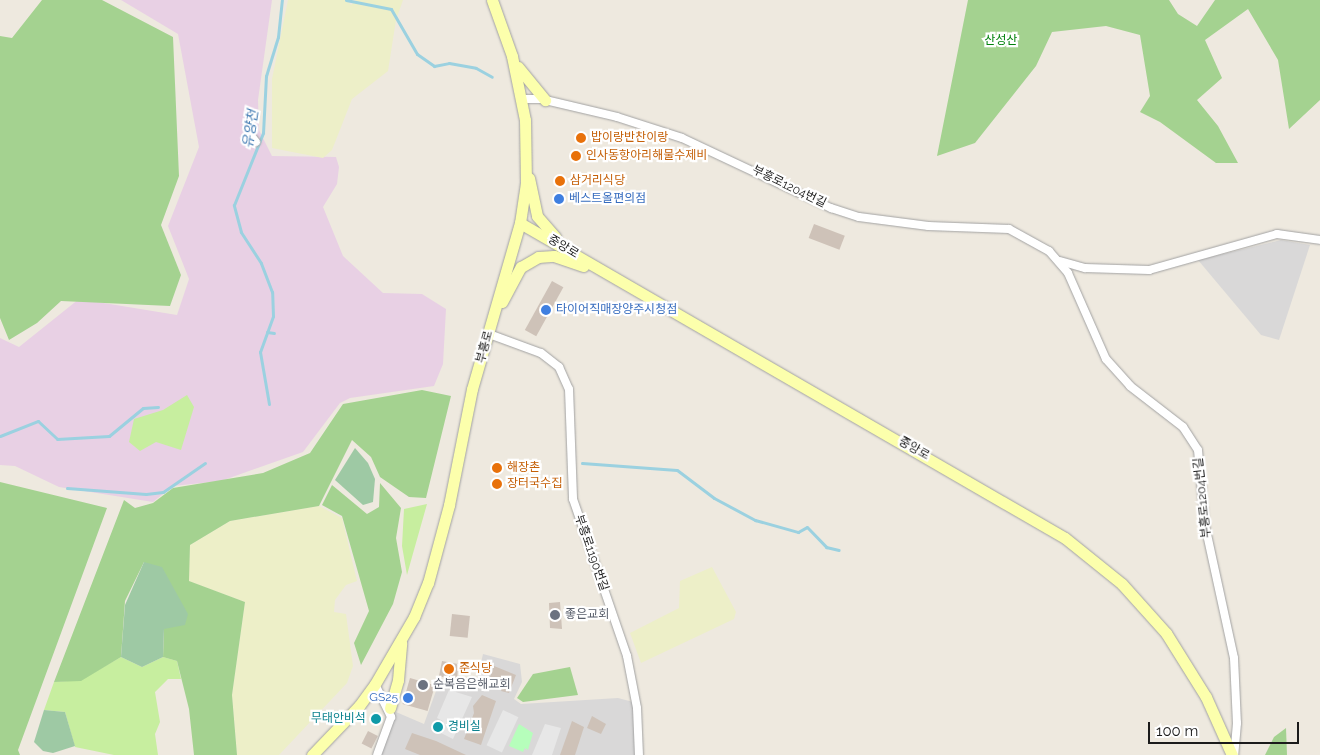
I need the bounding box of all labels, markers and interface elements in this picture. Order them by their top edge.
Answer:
park label: 산성산 [984,34,1018,48]
water label: 유양천 [239,109,261,149]
place label: 밥이랑반찬이랑 [591,131,668,145]
marker: 밥이랑반찬이랑 [575,132,587,144]
place label: 인사동항아리해물수제비 [586,149,707,163]
marker: 인사동항아리해물수제비 [570,150,582,162]
street label: 부흥로1204번길 [750,163,828,211]
place label: 삼거리식당 [570,174,625,188]
marker: 삼거리식당 [554,175,566,187]
place label: 베스트올편의점 [569,192,646,206]
marker: 베스트올편의점 [553,193,565,205]
street label: 중앙로 [545,232,581,262]
place label: 타이어직매장양주시청점 [556,303,677,317]
marker: 타이어직매장양주시청점 [540,304,552,316]
street label: 부흥로 [474,329,496,365]
street label: 중앙로 [896,435,932,463]
street label: 부흥로1204번길 [1192,457,1214,539]
place label: 해장촌 [507,461,540,475]
marker: 해장촌 [491,462,503,474]
place label: 장터국수집 [507,477,562,491]
marker: 장터국수집 [491,478,503,490]
street label: 부흥로1190번길 [571,513,611,593]
place label: 좋은교회 [565,608,609,622]
marker: 좋은교회 [549,609,561,621]
place label: 준식당 [459,662,492,676]
marker: 준식당 [443,663,455,675]
place label: 순복음은해교회 [433,678,510,692]
marker: 순복음은해교회 [417,679,429,691]
place label: GS25 [369,691,398,705]
marker: GS25 [402,692,414,704]
place label: 무태안비석 [311,712,366,726]
scale bar [1150,712,1301,744]
marker: 무태안비석 [370,713,382,725]
place label: 경비실 [448,720,481,734]
marker: 경비실 [432,721,444,733]
text: 100 m [1156,722,1198,740]

